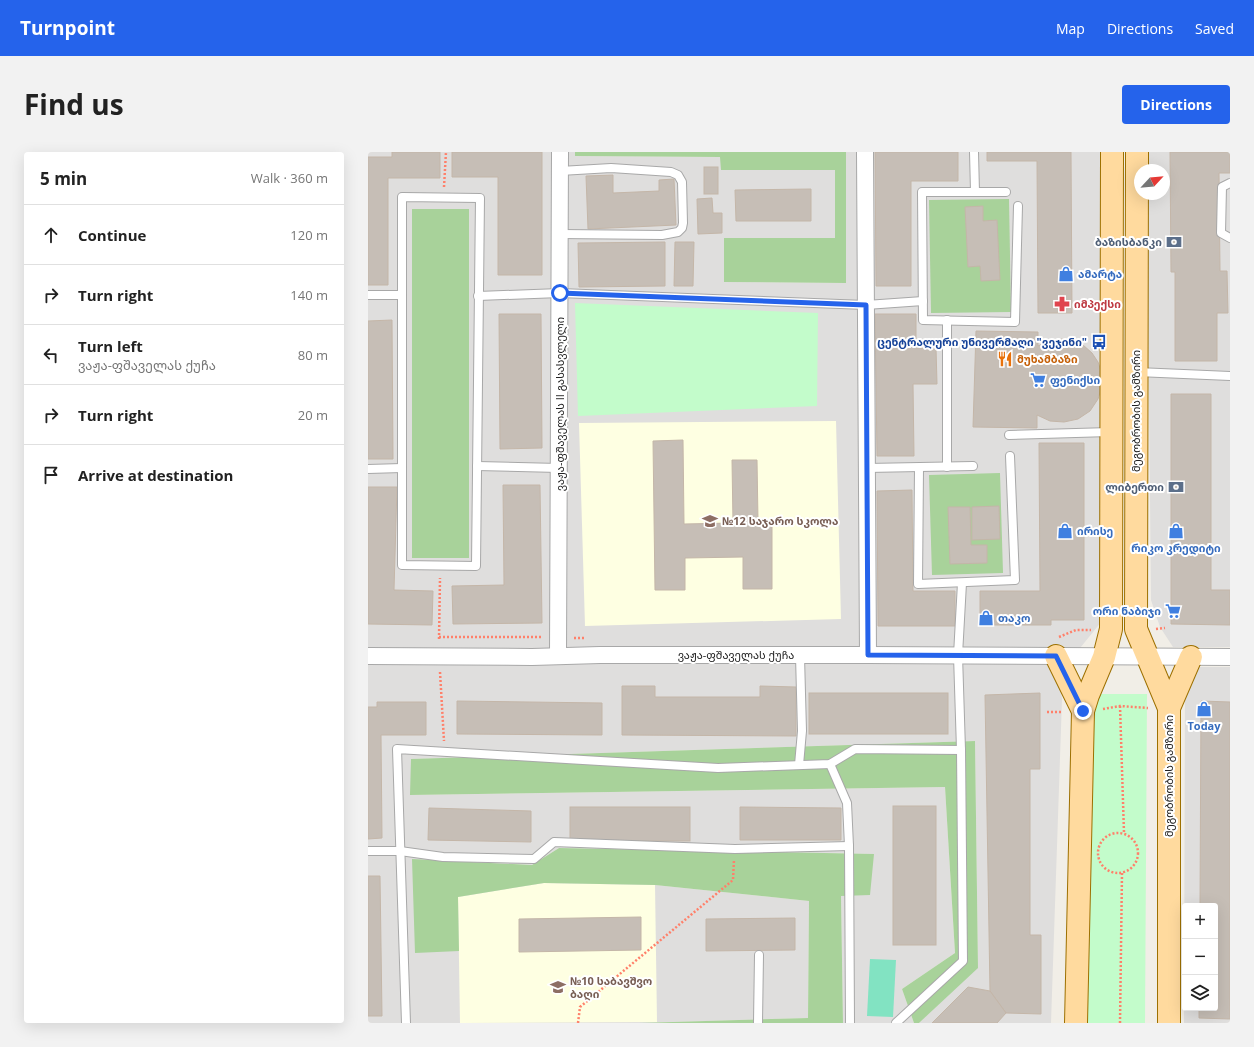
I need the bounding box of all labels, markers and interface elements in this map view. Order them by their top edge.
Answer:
text: Turnpoint [20,15,115,41]
text: Map [1056,19,1085,38]
text: Directions [1107,19,1173,38]
text: Saved [1195,19,1234,38]
text: Find us [24,85,124,123]
button: Directions [1122,85,1230,124]
north arrow [1134,164,1170,200]
text: 5 min [40,167,87,190]
text: Walk · 360 m [251,169,328,187]
icon: ahead [40,224,62,246]
text: Continue [78,225,146,245]
text: 120 m [290,226,328,244]
bank icon: ბაზისბანკი [1165,233,1183,251]
place label: ბაზისბანკი [1095,234,1162,249]
shop icon: ამარტა [1057,265,1075,283]
place label: ამარტა [1078,266,1122,281]
icon: right [40,284,62,306]
route start [551,284,569,302]
text: Turn right [78,285,153,305]
text: 140 m [290,286,328,304]
pharmacy icon: იმპექსი [1053,295,1071,313]
place label: იმპექსი [1074,296,1121,311]
street label: ვაჟა-ფშაველას II გასასვლელი [552,317,567,491]
bus stop icon: ცენტრალური უნივერმაღი "ვეჯინი" [1090,333,1108,351]
place label: ცენტრალური უნივერმაღი "ვეჯინი" [877,334,1087,349]
text: Turn left [78,336,143,356]
icon: left [40,344,62,366]
text: 80 m [298,346,328,364]
restaurant icon: მუხამბაზი [996,350,1014,368]
street label: მეგობრობის გამზირი [1128,350,1143,472]
place label: მუხამბაზი [1017,351,1078,366]
text: ვაჟა-ფშაველას ქუჩა [78,356,216,374]
supermarket icon: ფენიქსი [1029,371,1047,389]
place label: ფენიქსი [1050,372,1100,387]
icon: right [40,404,62,426]
text: Turn right [78,405,153,425]
text: 20 m [298,406,328,424]
icon: arrive [40,464,62,486]
text: Arrive at destination [78,465,233,485]
bank icon: ლიბერთი [1167,478,1185,496]
place label: ლიბერთი [1105,479,1164,494]
school or university icon: №12 საჯარო სკოლა [701,512,719,530]
place label: №12 საჯარო სკოლა [722,513,838,528]
shop icon: ირისე [1056,522,1074,540]
shop icon: რიკო კრედიტი [1167,522,1185,540]
place label: ირისე [1077,523,1113,538]
place label: რიკო კრედიტი [1131,540,1221,555]
supermarket icon: ორი ნაბიჯი [1164,602,1182,620]
place label: ორი ნაბიჯი [1093,603,1161,618]
shop icon: თაკო [977,609,995,627]
place label: თაკო [998,610,1030,625]
street label: ვაჟა-ფშაველას ქუჩა [678,647,794,662]
shop icon: Today [1195,700,1213,718]
route end [1074,702,1092,720]
street label: მეგობრობის გამზირი [1161,715,1176,837]
place label: Today [1187,718,1221,733]
map controls [1182,903,1218,1011]
button: + [1182,903,1218,939]
button: − [1182,939,1218,975]
place label: №10 საბავშვო ბაღი [570,973,652,1001]
button: layers [1182,975,1218,1011]
school or university icon: №10 საბავშვო ბაღი [549,978,567,996]

